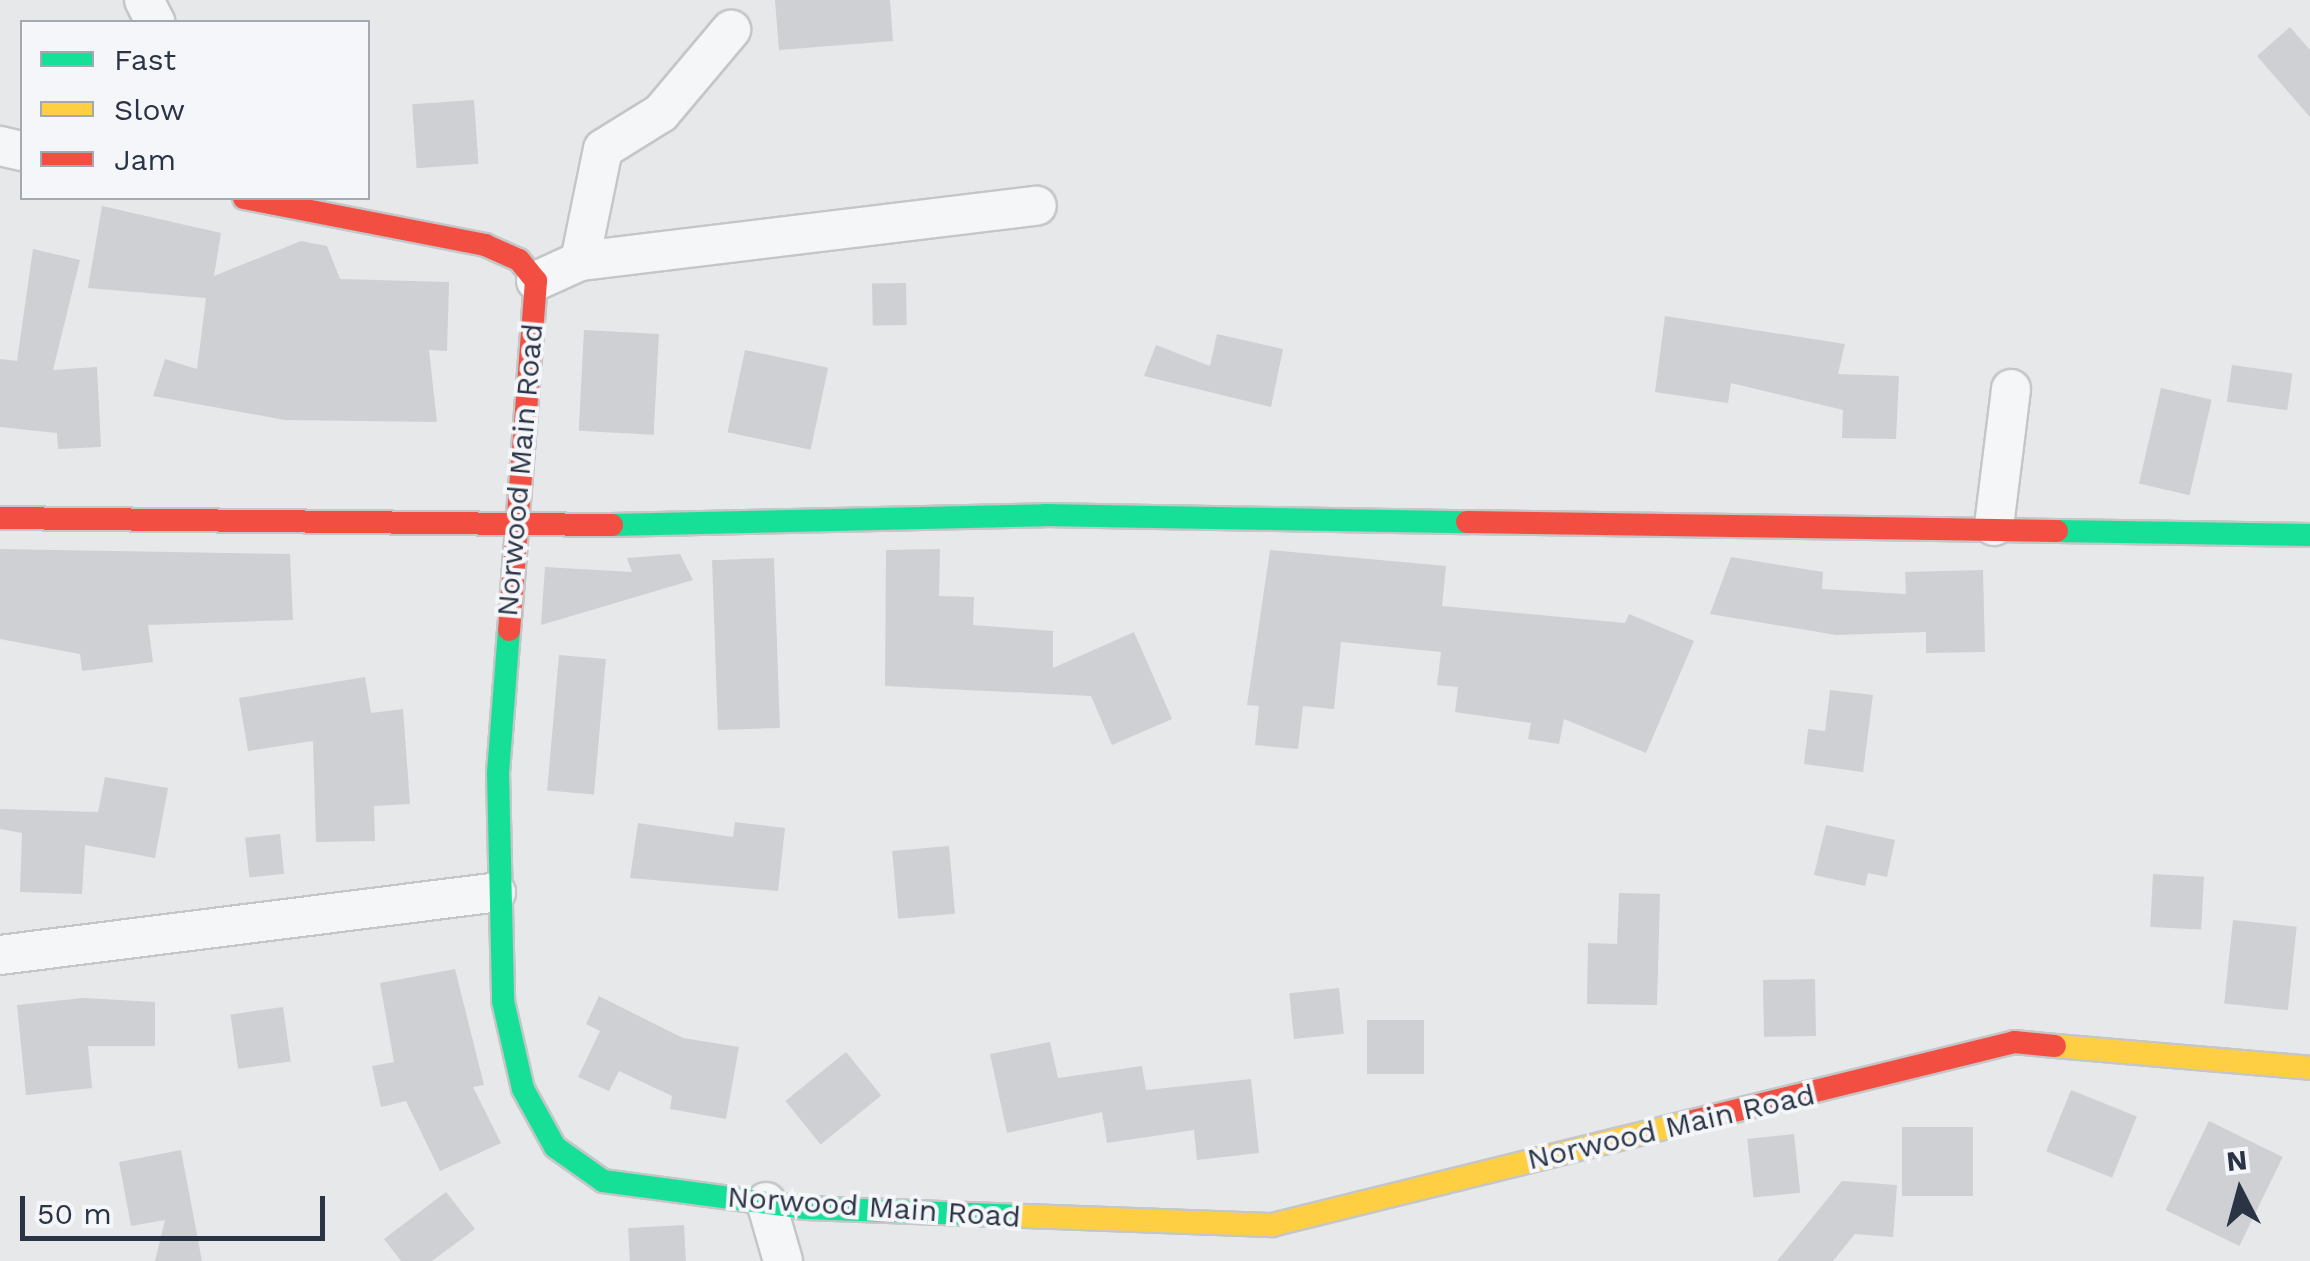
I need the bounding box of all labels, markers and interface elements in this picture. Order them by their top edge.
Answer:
legend [20,20,370,200]
text: Fast [114,42,176,77]
text: Slow [114,92,185,127]
text: Jam [114,142,176,177]
street label: Norwood Main Road [489,322,551,618]
street label: Norwood Main Road [1524,1076,1818,1178]
north arrow [2190,1141,2290,1241]
text: N [2225,1143,2249,1178]
scale bar [25,1176,330,1238]
street label: Norwood Main Road [726,1179,1022,1235]
text: 50 m [37,1196,112,1231]

